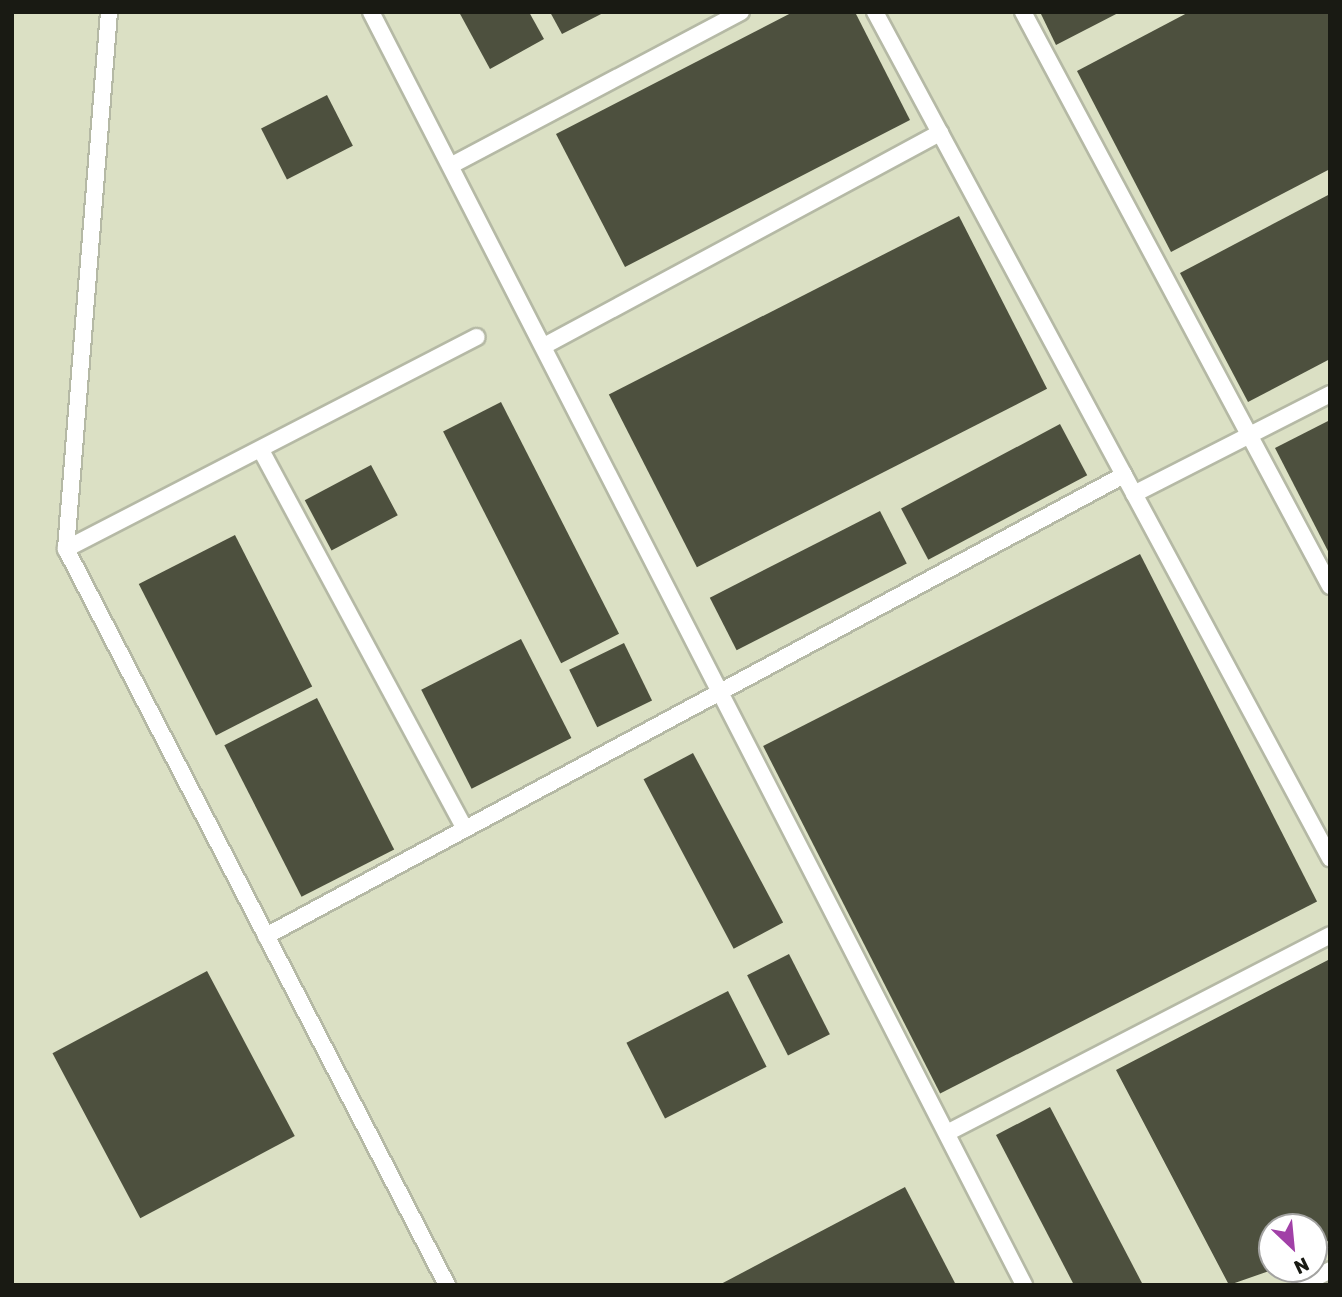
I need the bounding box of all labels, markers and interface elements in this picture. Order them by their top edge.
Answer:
north arrow [1258,1213,1328,1283]
text: N [1290,1252,1313,1279]

